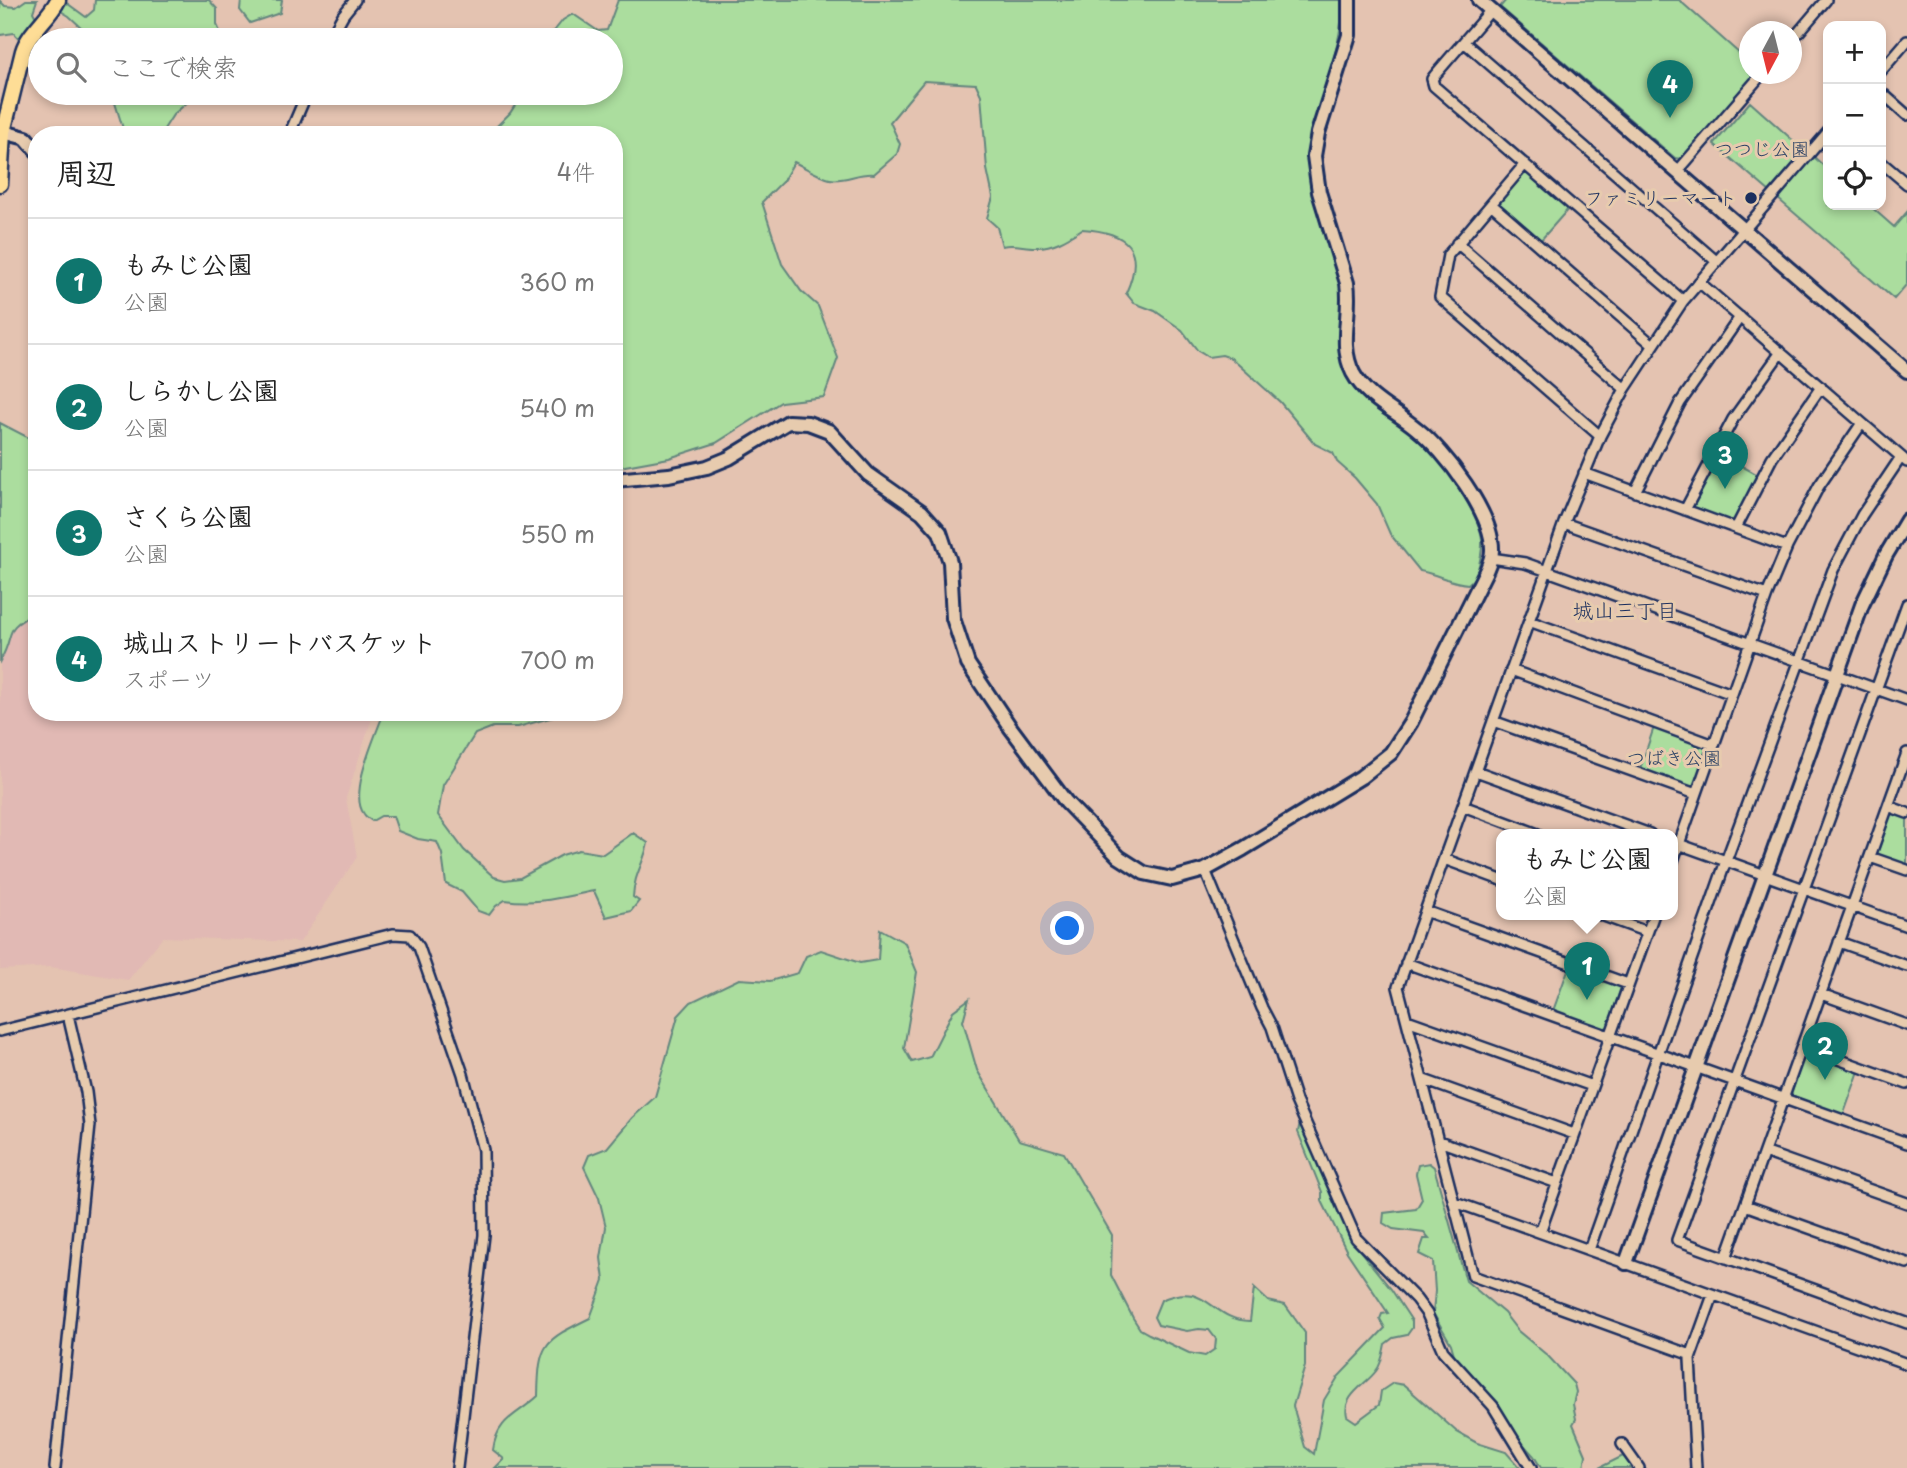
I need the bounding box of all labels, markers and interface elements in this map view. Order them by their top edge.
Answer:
north arrow [1739,21,1802,84]
map controls [1823,21,1886,210]
button: + [1823,21,1886,84]
search box [28,28,623,105]
text: ここで検索 [108,47,238,86]
icon: search [52,48,90,86]
pin: 4 [1647,60,1693,118]
button: − [1823,84,1886,147]
park label: つつじ公園 [1714,134,1810,162]
button: locate [1823,147,1886,210]
text: 周辺 [56,149,116,194]
text: 4件 [557,154,595,189]
place label: ファミリーマート [1585,183,1737,211]
marker: ファミリーマート [1743,190,1759,206]
text: もみじ公園 [123,244,253,283]
text: 1 [74,264,85,299]
text: 360 m [520,264,595,299]
text: 公園 [123,283,169,318]
text: しらかし公園 [123,370,279,409]
text: 2 [71,390,87,425]
text: 540 m [519,390,595,425]
text: 公園 [123,409,169,444]
pin: 3 [1702,431,1748,489]
text: さくら公園 [123,496,253,535]
text: 3 [71,516,87,551]
text: 550 m [520,516,595,551]
text: 公園 [123,535,169,570]
district label: 城山三丁目 [1573,593,1678,625]
text: 城山ストリートバスケット [123,622,437,661]
text: 4 [71,642,87,677]
text: 700 m [520,642,595,677]
text: スポーツ [123,661,215,696]
park label: つばき公園 [1626,743,1722,771]
popup [1496,829,1678,920]
text: もみじ公園 [1522,838,1652,877]
text: 公園 [1522,877,1568,912]
your location [1050,911,1084,945]
pin: 1 [1564,942,1610,1000]
pin: 2 [1802,1022,1848,1080]

